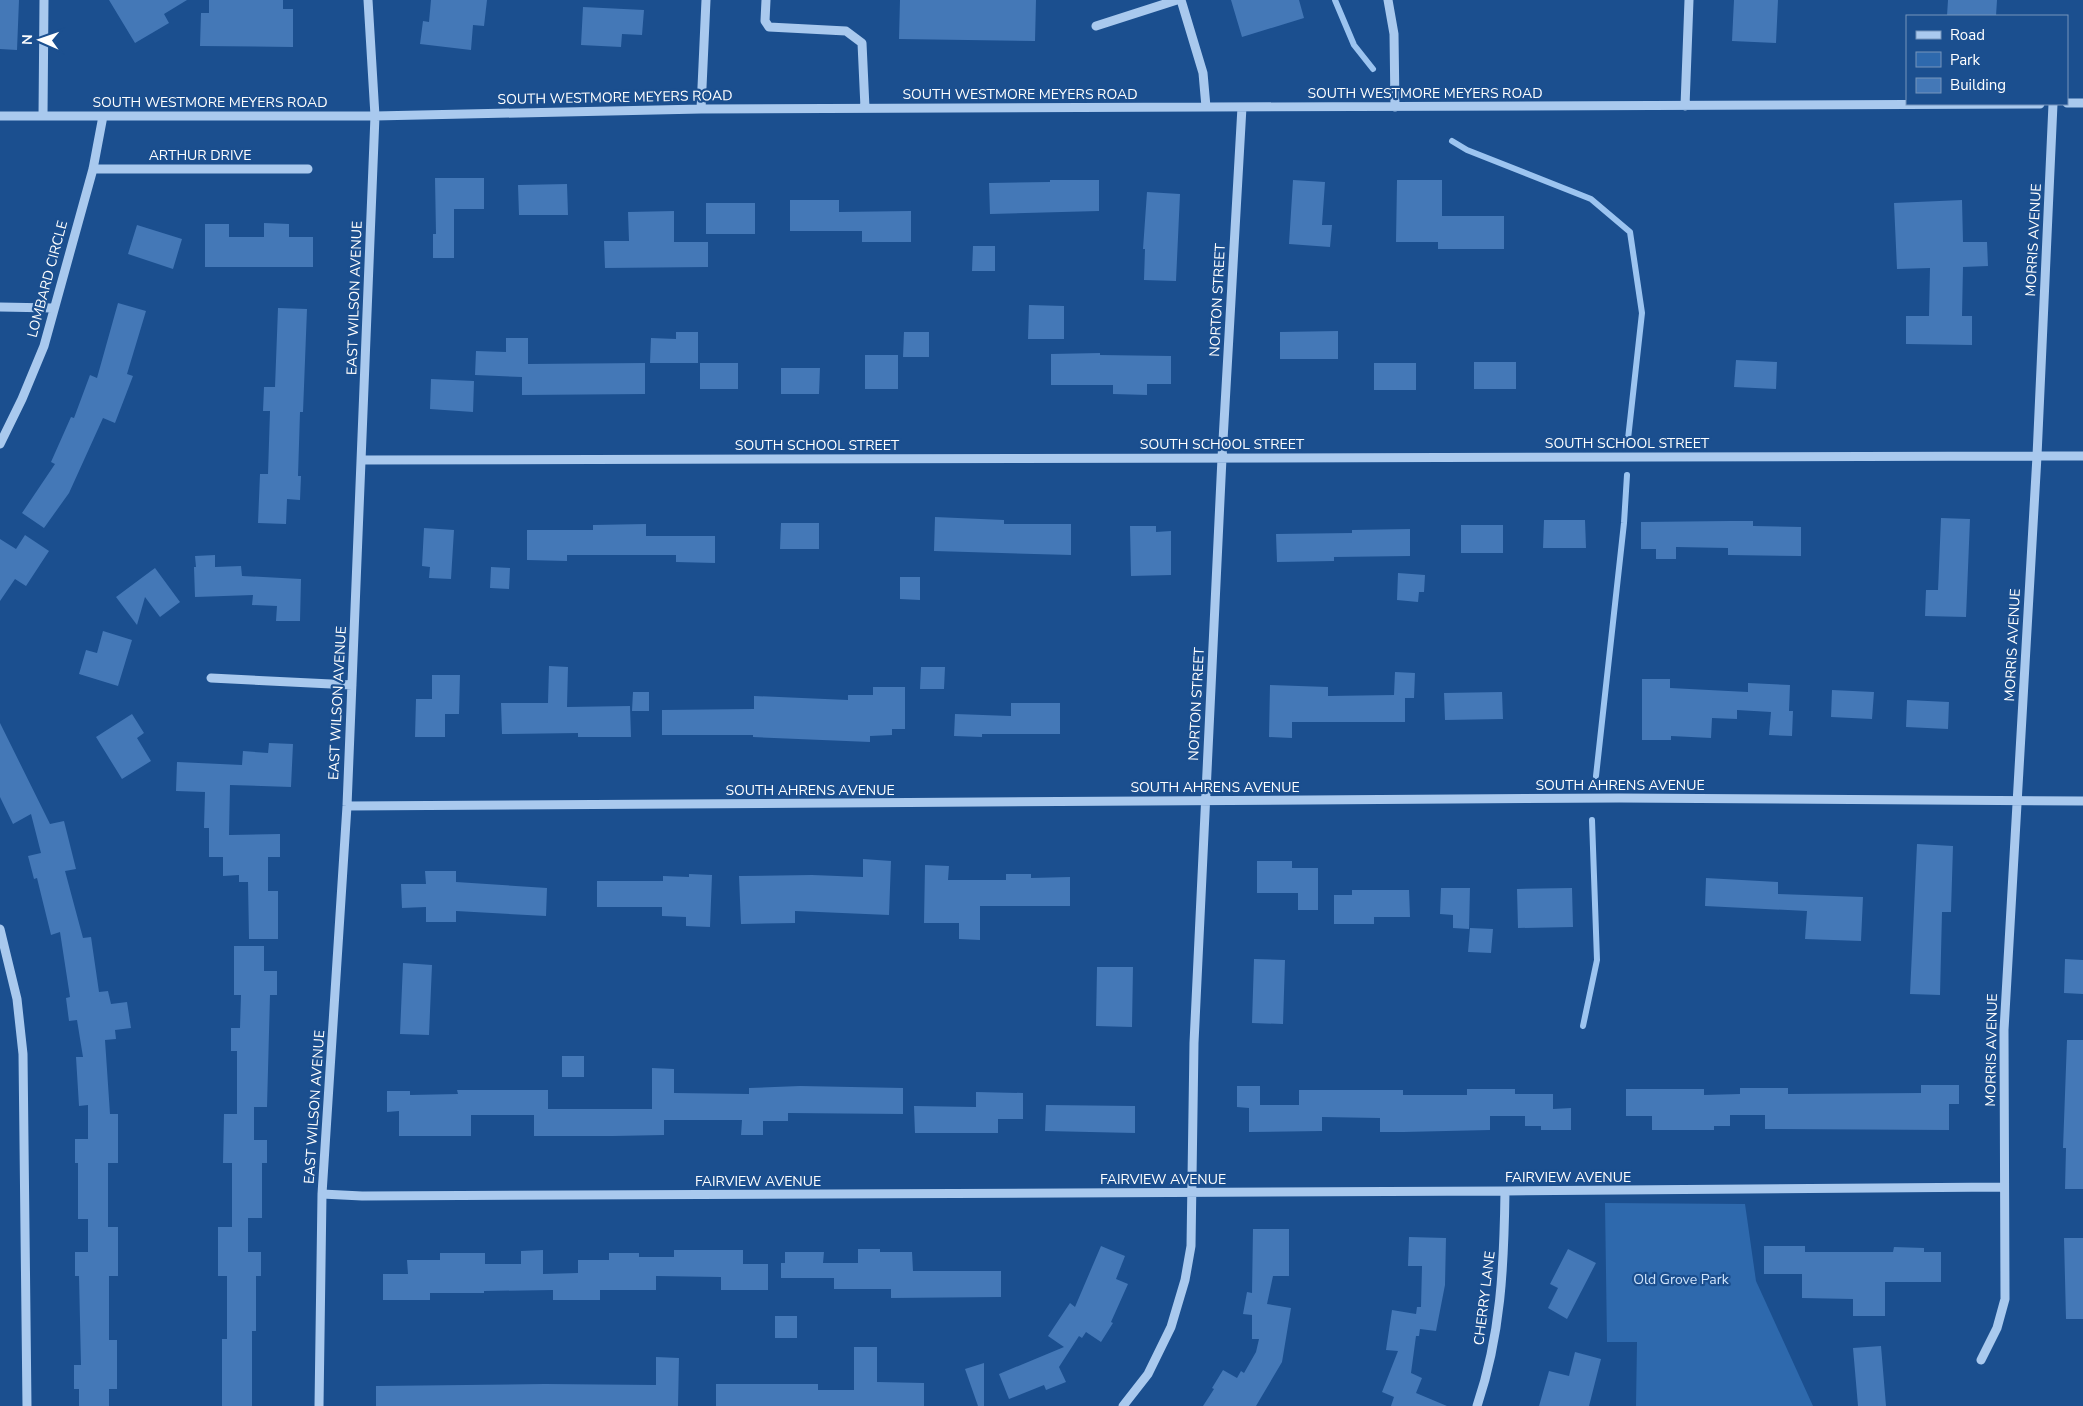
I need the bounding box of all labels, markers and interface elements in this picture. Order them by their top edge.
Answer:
north arrow [15,15,65,65]
legend [1906,15,2068,105]
text: Road [1950,25,1985,45]
text: N [18,34,37,45]
text: Park [1950,50,1980,70]
text: Building [1950,75,2006,95]
street label: SOUTH WESTMORE MEYERS ROAD [1307,84,1543,103]
street label: SOUTH WESTMORE MEYERS ROAD [902,85,1138,104]
street label: SOUTH WESTMORE MEYERS ROAD [497,86,733,109]
street label: SOUTH WESTMORE MEYERS ROAD [92,93,328,112]
street label: ARTHUR DRIVE [149,146,251,165]
street label: MORRIS AVENUE [2021,183,2046,297]
street label: LOMBARD CIRCLE [23,219,72,340]
street label: EAST WILSON AVENUE [342,221,367,375]
street label: NORTON STREET [1205,242,1230,357]
street label: SOUTH SCHOOL STREET [1545,434,1710,453]
street label: SOUTH SCHOOL STREET [1140,435,1305,454]
street label: SOUTH SCHOOL STREET [735,436,900,455]
street label: MORRIS AVENUE [2000,588,2025,702]
street label: EAST WILSON AVENUE [324,626,351,780]
street label: NORTON STREET [1184,646,1209,761]
street label: SOUTH AHRENS AVENUE [1535,776,1705,795]
street label: SOUTH AHRENS AVENUE [1130,778,1300,797]
street label: SOUTH AHRENS AVENUE [725,781,895,800]
street label: MORRIS AVENUE [1981,993,2002,1107]
street label: EAST WILSON AVENUE [300,1029,329,1185]
street label: FAIRVIEW AVENUE [1505,1168,1631,1187]
street label: FAIRVIEW AVENUE [1100,1170,1226,1189]
street label: FAIRVIEW AVENUE [695,1172,821,1191]
street label: CHERRY LANE [1469,1250,1500,1346]
park label: Old Grove Park [1633,1270,1730,1289]

